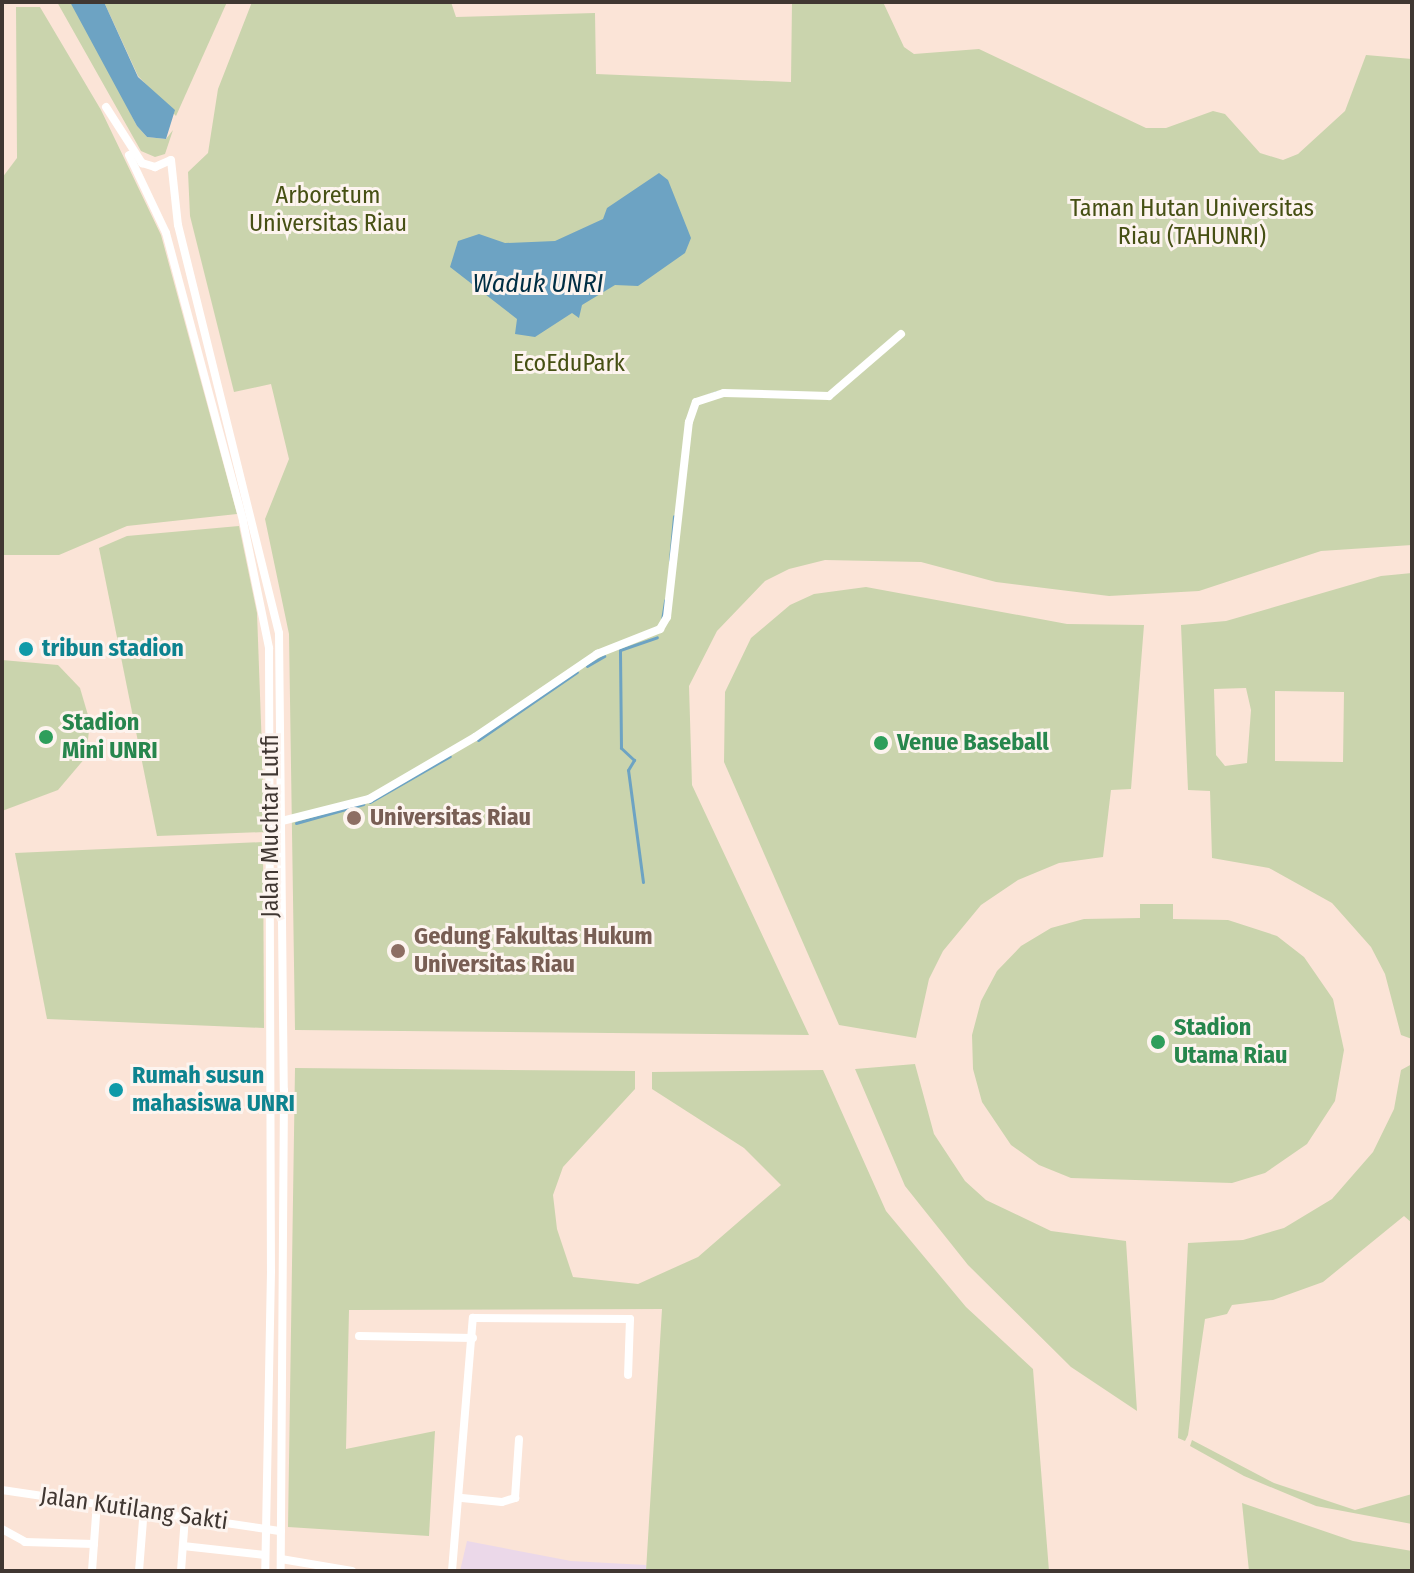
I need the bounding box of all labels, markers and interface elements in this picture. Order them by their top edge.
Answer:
park label: Arboretum Universitas Riau [249,182,407,238]
park label: Taman Hutan Universitas Riau (TAHUNRI) [1070,195,1314,251]
water label: Waduk UNRI [473,268,603,300]
park label: EcoEduPark [513,350,625,378]
place label: tribun stadion [42,635,184,663]
marker: tribun stadion [17,640,35,658]
place label: Stadion Mini UNRI [62,709,158,765]
marker: Stadion Mini UNRI [37,728,55,746]
place label: Venue Baseball [897,729,1049,757]
street label: Jalan Muchtar Lutfi [257,734,285,918]
marker: Venue Baseball [872,734,890,752]
place label: Universitas Riau [370,804,531,832]
marker: Universitas Riau [345,809,363,827]
place label: Gedung Fakultas Hukum Universitas Riau [414,923,653,979]
marker: Gedung Fakultas Hukum Universitas Riau [389,942,407,960]
place label: Stadion Utama Riau [1174,1014,1288,1070]
marker: Stadion Utama Riau [1149,1033,1167,1051]
place label: Rumah susun mahasiswa UNRI [132,1062,295,1118]
marker: Rumah susun mahasiswa UNRI [107,1081,125,1099]
street label: Jalan Kutilang Sakti [38,1482,230,1536]

